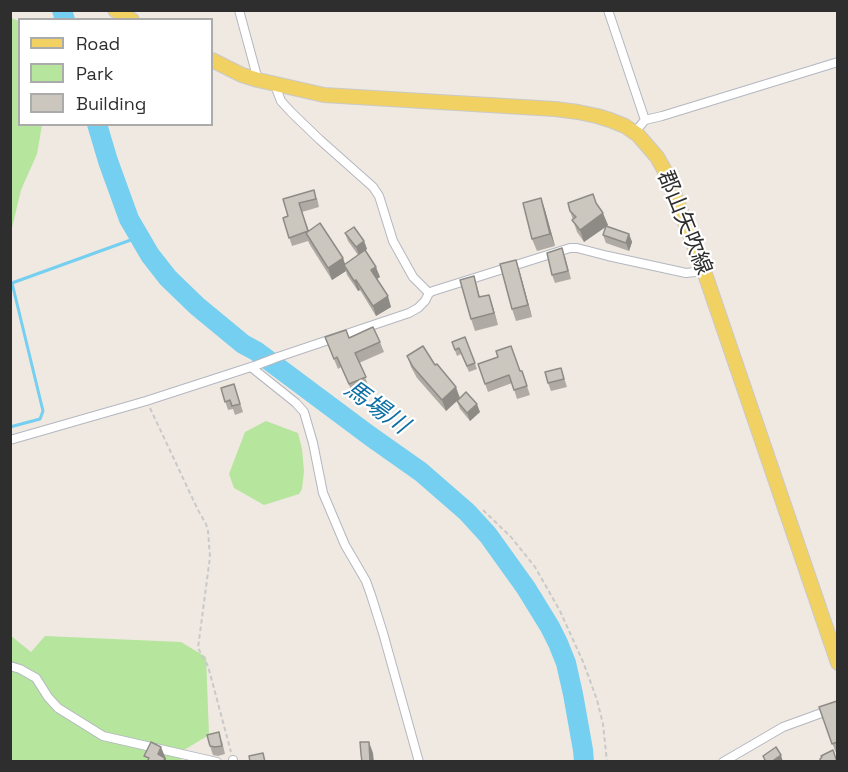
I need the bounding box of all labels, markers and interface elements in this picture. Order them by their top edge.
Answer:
legend [18,18,213,126]
text: Road [76,32,120,55]
text: Park [76,62,113,85]
text: Building [76,92,146,115]
street label: 郡山矢吹線 [651,167,717,279]
water label: 馬場川 [338,375,414,441]

